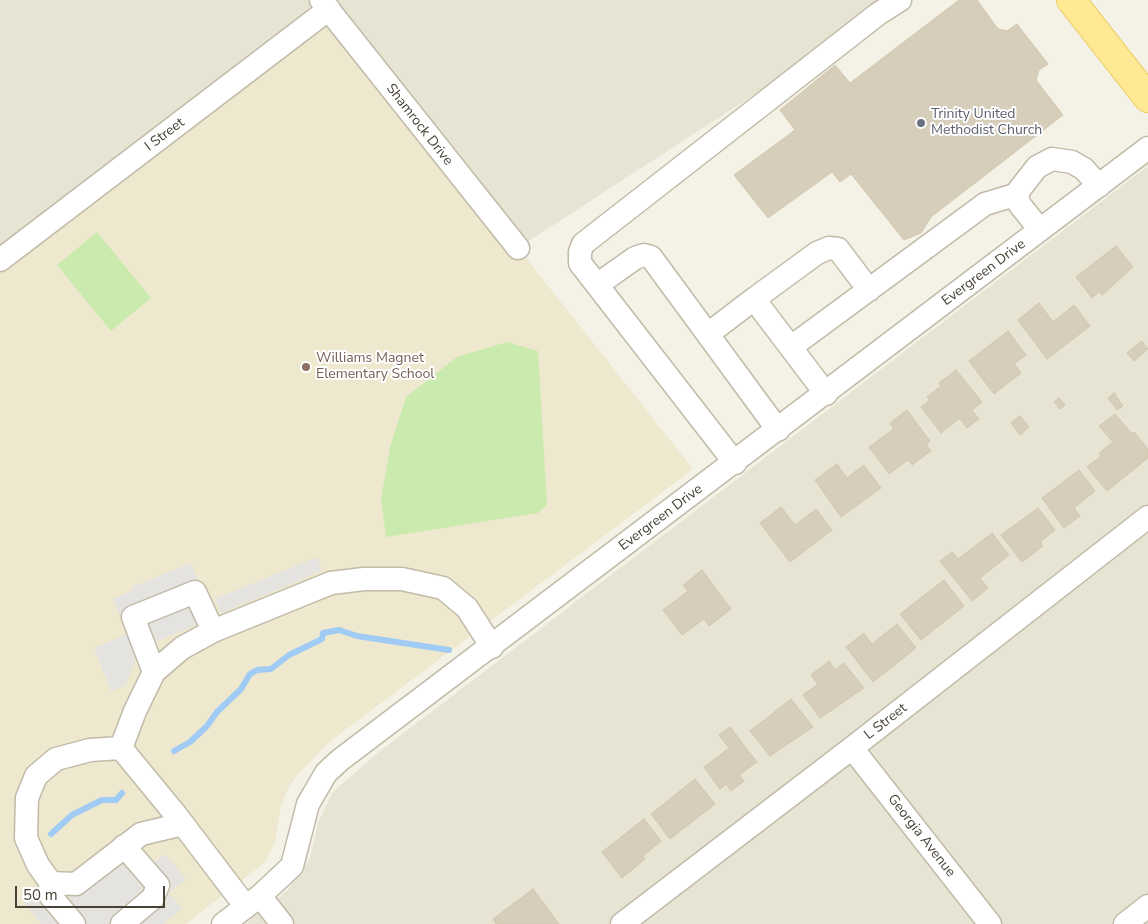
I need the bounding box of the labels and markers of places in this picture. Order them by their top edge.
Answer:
place label: Trinity United Methodist Church [931,107,1042,140]
marker: Trinity United Methodist Church [915,117,927,129]
place label: Williams Magnet Elementary School [316,351,434,384]
marker: Williams Magnet Elementary School [300,361,312,373]

